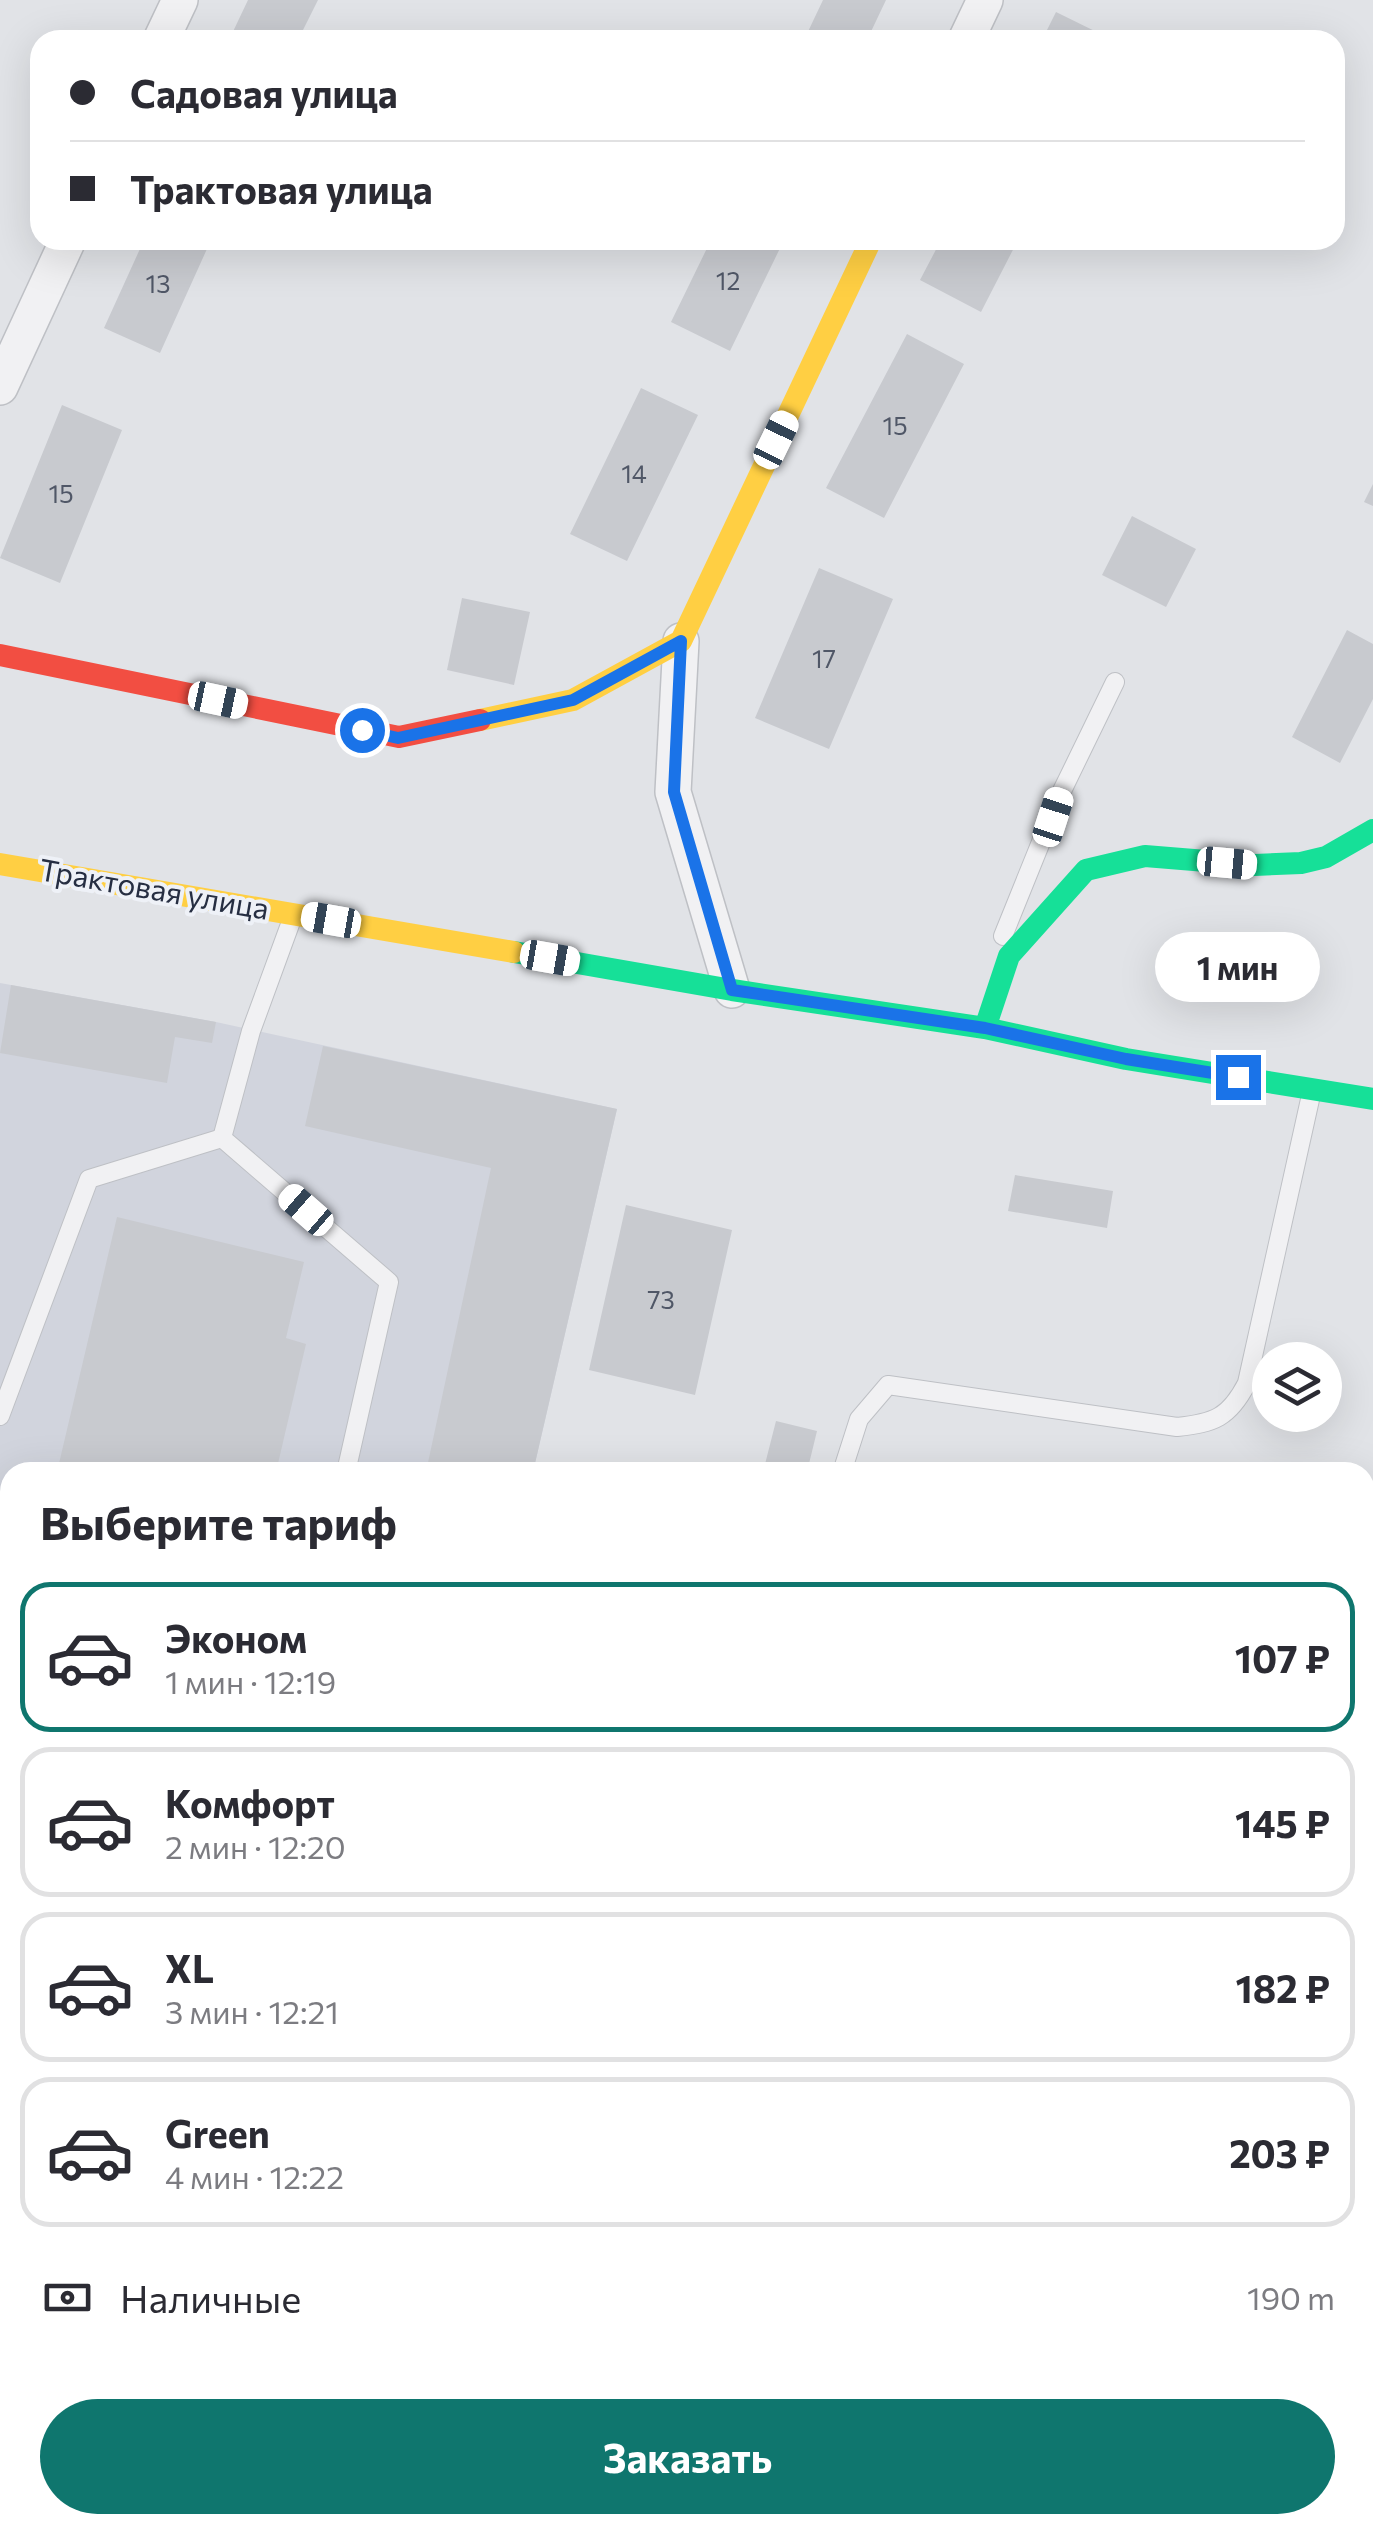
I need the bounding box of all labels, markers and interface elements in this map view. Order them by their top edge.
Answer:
text: Садовая улица [130,69,398,116]
text: Трактовая улица [130,165,433,212]
house number: 12 [716,265,740,295]
house number: 13 [146,268,170,298]
car [749,406,803,474]
house number: 15 [882,410,908,440]
house number: 14 [621,458,647,488]
house number: 15 [48,478,74,508]
house number: 17 [812,643,836,673]
car [186,679,250,721]
route start [340,708,385,753]
car [1029,784,1077,850]
car [1196,845,1258,881]
street label: Трактовая улица [37,849,272,926]
car [299,900,363,940]
callout: 1 мин [1156,932,1320,1002]
car [518,938,582,978]
text: 1 мин [1197,947,1278,987]
route end [1216,1055,1261,1100]
car [274,1179,338,1241]
house number: 73 [647,1284,675,1314]
map controls [1252,1342,1342,1432]
button: layers [1252,1342,1342,1432]
text: Выберите тариф [40,1494,397,1549]
icon: car [45,1612,135,1702]
text: Эконом [165,1614,307,1661]
text: 107 ₽ [1235,1634,1330,1681]
text: 1 мин · 12:19 [165,1661,336,1701]
icon: car [45,1777,135,1867]
text: Комфорт [165,1779,335,1826]
text: 145 ₽ [1235,1799,1330,1846]
text: 2 мин · 12:20 [165,1826,346,1866]
icon: car [45,1942,135,2032]
text: XL [165,1944,214,1991]
text: 182 ₽ [1236,1964,1330,2011]
text: 3 мин · 12:21 [165,1991,339,2031]
icon: car [45,2107,135,2197]
text: Green [165,2109,270,2156]
text: 203 ₽ [1229,2129,1330,2176]
text: 4 мин · 12:22 [165,2156,344,2196]
icon: cash [40,2270,95,2325]
text: Наличные [120,2274,301,2321]
text: 190 m [1247,2277,1335,2317]
button: Заказать [40,2399,1335,2514]

